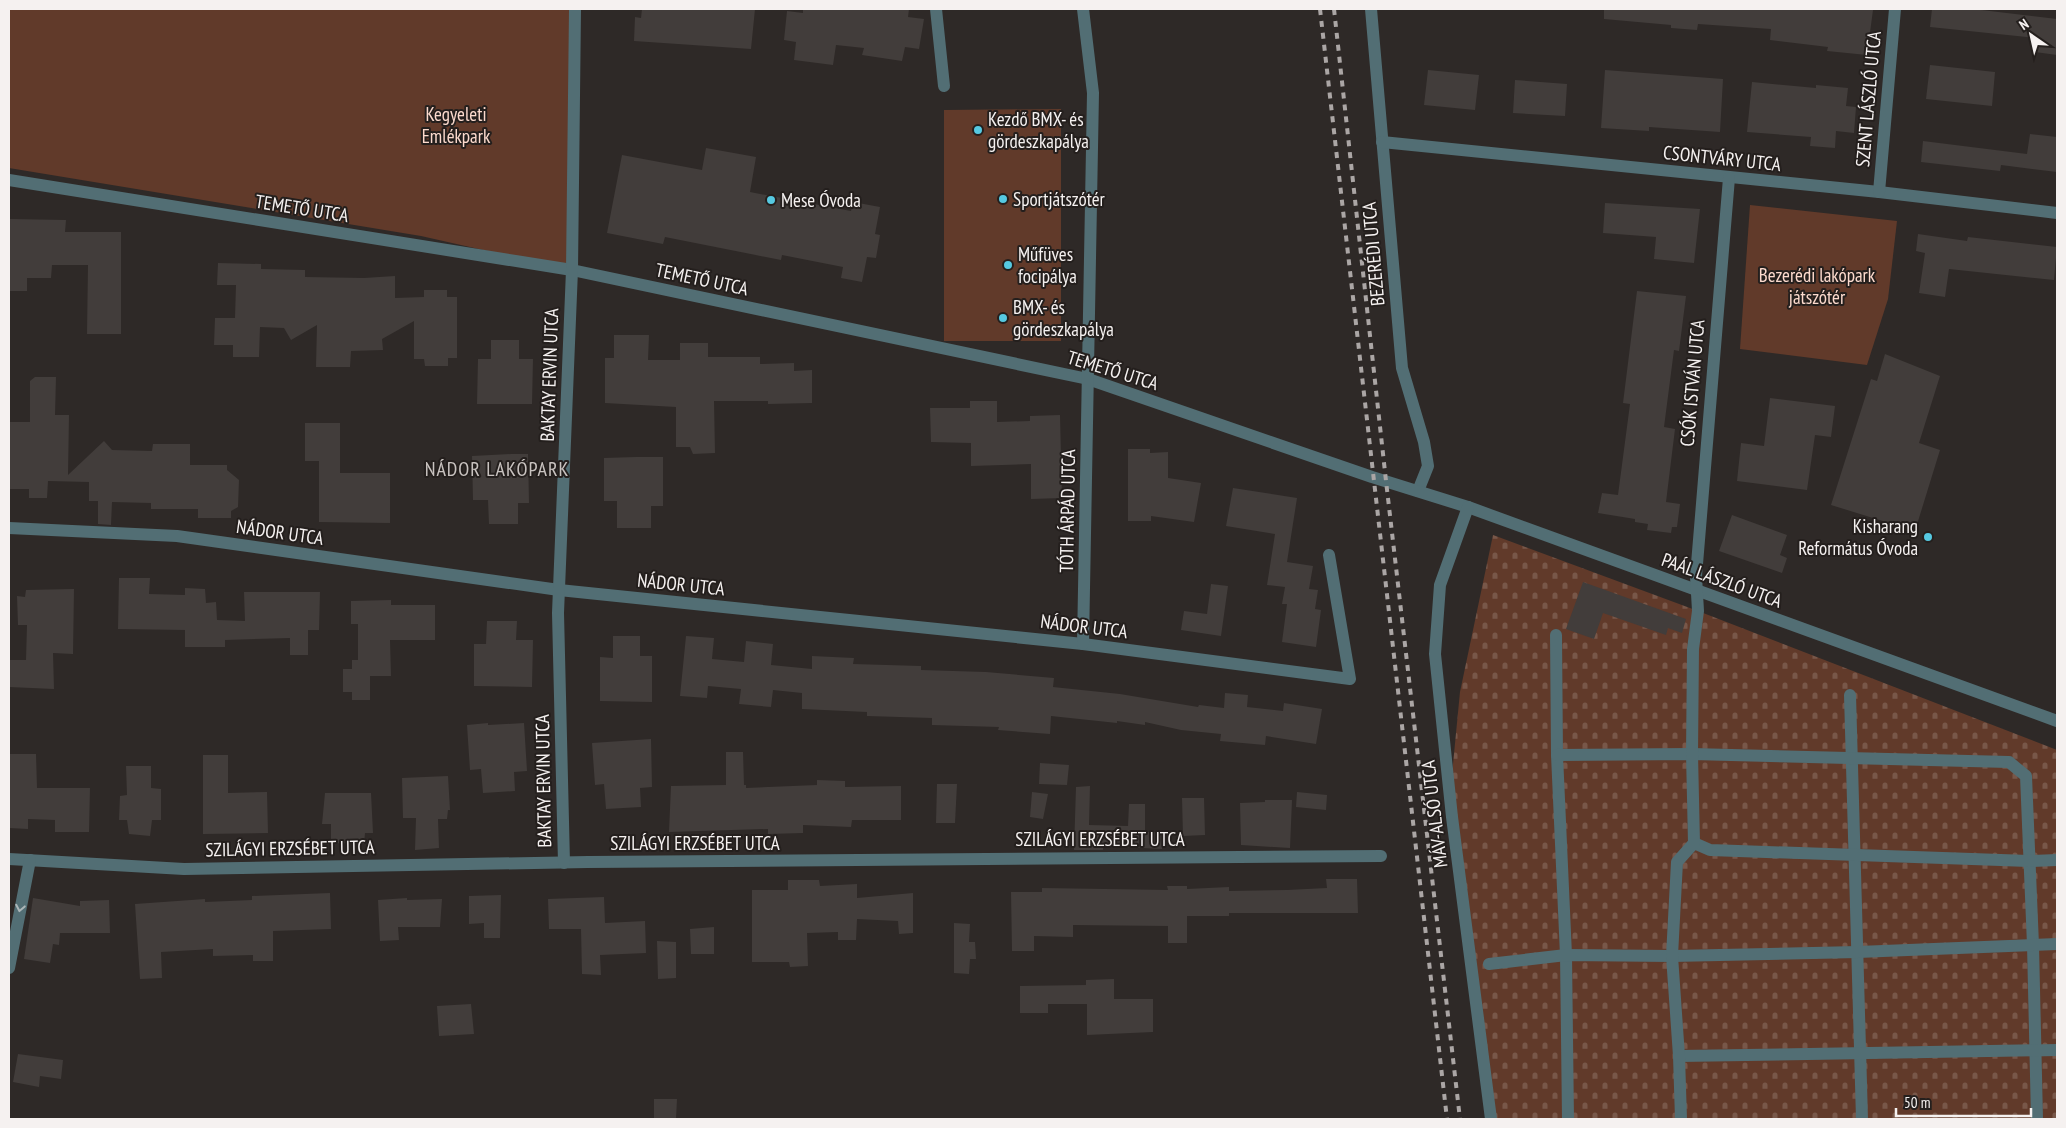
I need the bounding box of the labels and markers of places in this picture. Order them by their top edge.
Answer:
place label: Kezdő BMX- és gördeszkapálya [988,107,1089,153]
marker: Kezdő BMX- és gördeszkapálya [972,124,984,136]
place label: Sportjátszótér [1013,187,1106,211]
place label: Mese Óvoda [781,188,861,212]
marker: Sportjátszótér [997,193,1009,205]
marker: Mese Óvoda [765,194,777,206]
place label: Műfüves focipálya [1018,242,1077,288]
marker: Műfüves focipálya [1002,259,1014,271]
place label: BMX- és gördeszkapálya [1013,295,1114,341]
marker: BMX- és gördeszkapálya [997,312,1009,324]
place label: Kisharang Református Óvoda [1798,514,1918,560]
marker: Kisharang Református Óvoda [1922,531,1934,543]

